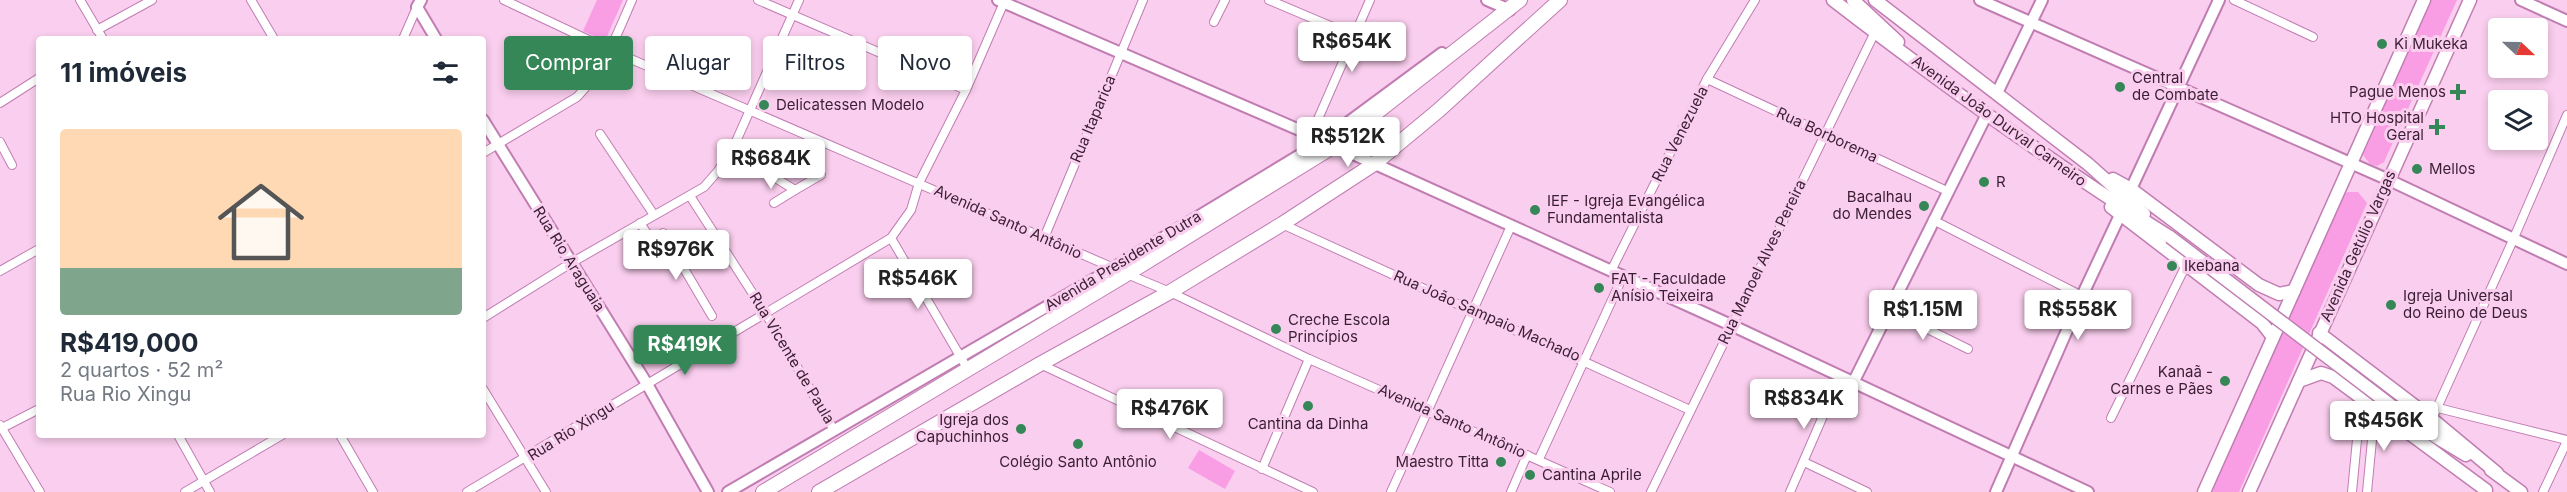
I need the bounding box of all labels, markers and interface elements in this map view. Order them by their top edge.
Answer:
north arrow [2488,18,2548,78]
map controls [2488,18,2548,150]
pin: R$654K [1303,22,1401,73]
text: R$654K [1312,29,1392,53]
place label: Ki Mukeka [2394,34,2468,53]
chip: Comprar [504,36,633,90]
chip: Alugar [645,36,751,90]
chip: Filtros [763,36,866,90]
chip: Novo [878,36,972,90]
marker: Ki Mukeka [2375,37,2389,51]
street label: Avenida João Durval Carneiro [1908,51,2090,190]
icon: filters [429,56,462,89]
text: 11 imóveis [60,57,187,88]
place label: Central de Combate [2132,68,2219,104]
street label: Rua Itaparica [1066,72,1119,165]
marker: Central de Combate [2113,80,2127,94]
place label: Pague Menos [2349,82,2446,101]
street label: Rua Venezuela [1647,83,1712,185]
marker: Pague Menos [2451,85,2465,99]
button: layers [2488,90,2548,150]
place label: Delicatessen Modelo [776,95,924,114]
marker: Delicatessen Modelo [757,98,771,112]
street label: Rua Borborema [1773,103,1881,166]
place label: HTO Hospital Geral [2330,108,2424,144]
pin: R$512K [1299,117,1397,168]
marker: HTO Hospital Geral [2428,118,2446,136]
text: R$512K [1311,124,1385,148]
pin: R$684K [722,139,820,190]
text: R$684K [731,146,811,170]
place label: Mellos [2429,159,2476,178]
marker: Mellos [2410,162,2424,176]
street label: Avenida Getúlio Vargas [2316,167,2400,324]
icon: home [207,168,315,276]
place label: R [1996,172,2006,191]
marker: R [1977,175,1991,189]
street label: Rua Manoel Alves Pereira [1713,176,1810,347]
street label: Avenida Santo Antônio [931,180,1085,263]
place label: Bacalhau do Mendes [1833,187,1912,223]
place label: IEF - Igreja Evangélica Fundamentalista [1547,191,1705,227]
marker: Bacalhau do Mendes [1917,199,1931,213]
street label: Rua Rio Araguaia [529,203,609,315]
marker: IEF - Igreja Evangélica Fundamentalista [1528,203,1542,217]
street label: Avenida Presidente Dutra [1041,206,1204,315]
pin: R$976K [627,230,725,281]
text: R$976K [637,237,715,261]
place label: Ikebana [2184,256,2240,275]
pin: R$546K [869,259,967,310]
marker: Ikebana [2165,259,2179,273]
text: R$546K [878,266,958,290]
street label: Rua João Sampaio Machado [1391,266,1583,365]
place label: FAT - Faculdade Anísio Teixeira [1611,269,1726,305]
marker: FAT - Faculdade Anísio Teixeira [1592,281,1606,295]
place label: Igreja Universal do Reino de Deus [2403,286,2528,322]
street label: Rua Vicente de Paula [746,289,839,427]
pin: R$1.15M [1868,290,1978,341]
pin: R$558K [2029,290,2127,341]
text: R$1.15M [1883,297,1963,321]
text: R$558K [2038,297,2118,321]
marker: Igreja Universal do Reino de Deus [2384,298,2398,312]
place label: Creche Escola Princípios [1288,310,1390,346]
marker: Creche Escola Princípios [1269,322,1283,336]
pin: R$419K [636,325,734,376]
text: R$419,000 [60,327,199,358]
text: R$419K [648,332,723,356]
text: 2 quartos · 52 m² [60,358,223,382]
place label: Kanaã - Carnes e Pães [2110,362,2213,398]
marker: Kanaã - Carnes e Pães [2218,374,2232,388]
street label: Avenida Santo Antônio [1375,379,1529,462]
pin: R$834K [1755,379,1853,430]
text: Rua Rio Xingu [60,382,191,406]
text: R$834K [1764,386,1844,410]
pin: R$476K [1121,389,1219,440]
street label: Rua Rio Xingu [524,396,618,465]
text: R$476K [1131,396,1209,420]
marker: Cantina da Dinha [1301,399,1315,413]
pin: R$456K [2335,401,2433,452]
text: R$456K [2344,408,2424,432]
place label: Igreja dos Capuchinhos [916,410,1009,446]
place label: Cantina da Dinha [1248,414,1368,433]
marker: Igreja dos Capuchinhos [1014,422,1028,436]
marker: Colégio Santo Antônio [1071,437,1085,451]
place label: Colégio Santo Antônio [999,452,1157,471]
place label: Maestro Titta [1396,452,1489,471]
marker: Maestro Titta [1494,455,1508,469]
place label: Cantina Aprile [1542,465,1642,484]
marker: Cantina Aprile [1523,468,1537,482]

